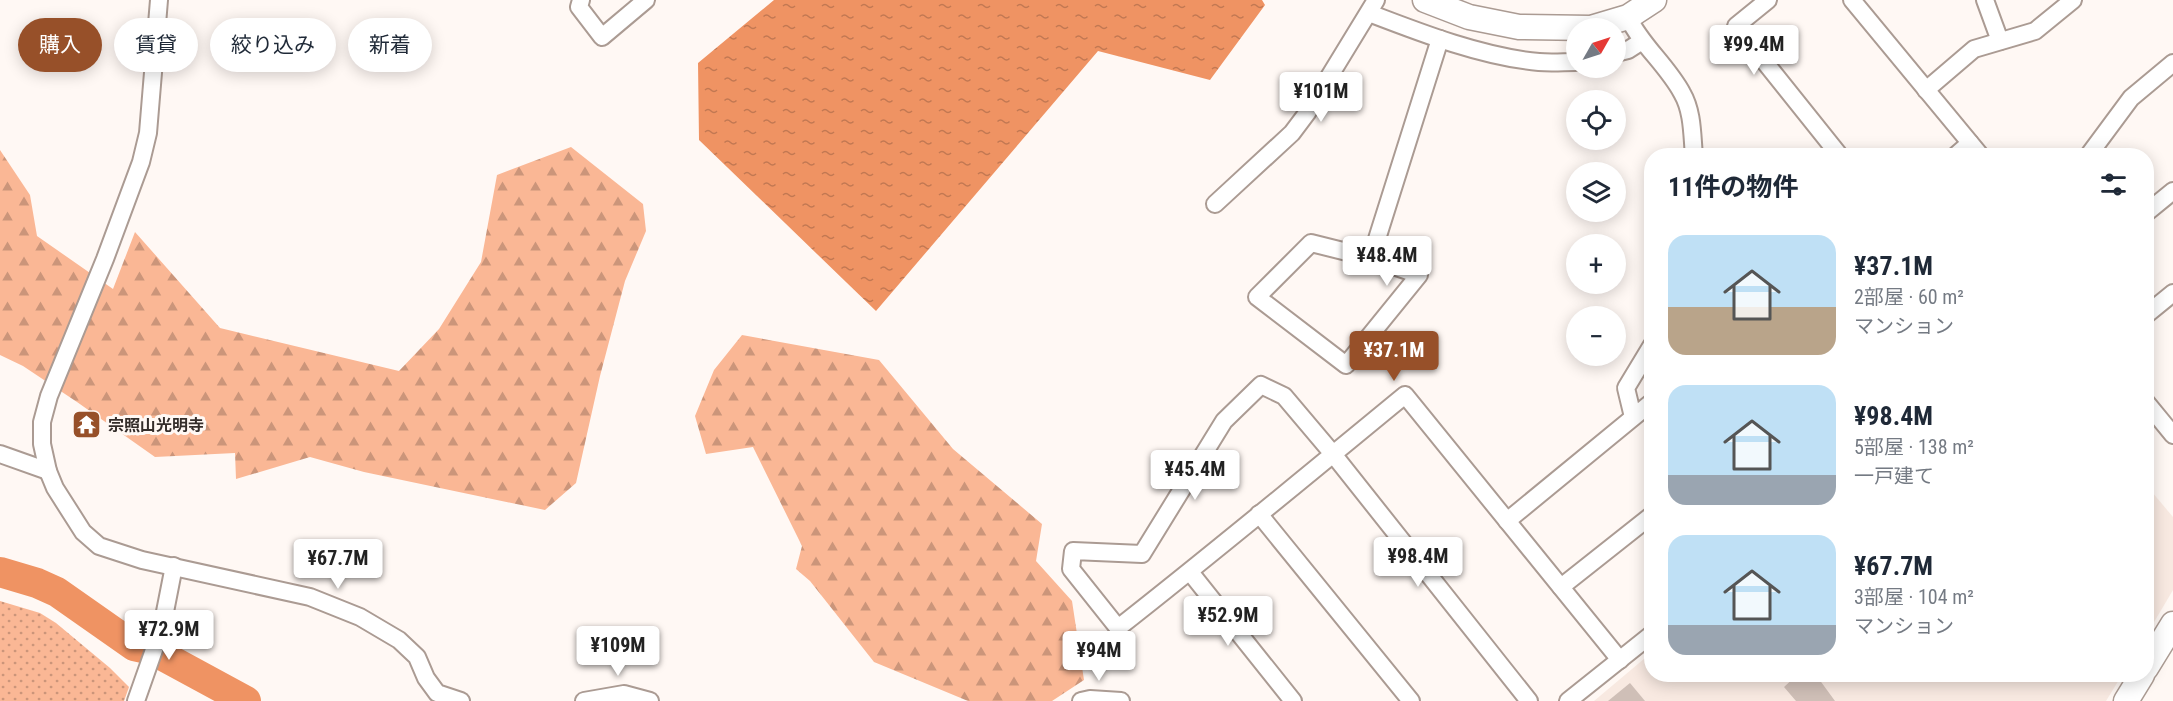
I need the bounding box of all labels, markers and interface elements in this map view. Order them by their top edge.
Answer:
chip: 購入 [18,18,102,72]
chip: 賃貸 [114,18,198,72]
chip: 絞り込み [210,18,336,72]
chip: 新着 [348,18,432,72]
north arrow [1566,18,1626,78]
map controls [1566,18,1626,366]
pin: ¥99.4M [1705,25,1803,76]
text: ¥99.4M [1724,32,1784,56]
pin: ¥101M [1279,72,1363,123]
text: ¥101M [1294,79,1349,103]
button: locate [1566,90,1626,150]
button: layers [1566,162,1626,222]
icon: filters [2097,168,2130,201]
text: 11件の物件 [1668,172,1798,202]
button: + [1566,234,1626,294]
pin: ¥48.4M [1338,236,1436,287]
text: ¥48.4M [1357,243,1417,267]
text: ¥37.1M [1854,251,1933,281]
icon: home [1716,259,1788,331]
text: 2部屋 · 60 m² [1854,285,1964,309]
button: − [1566,306,1626,366]
text: マンション [1854,314,1954,338]
pin: ¥37.1M [1345,331,1443,382]
text: ¥37.1M [1364,338,1424,362]
text: ¥98.4M [1854,401,1933,431]
temple icon: 宗照山光明寺 [71,409,103,441]
icon: home [1716,409,1788,481]
place label: 宗照山光明寺 [108,416,204,435]
text: 5部屋 · 138 m² [1854,435,1974,459]
pin: ¥45.4M [1146,450,1244,501]
text: ¥45.4M [1165,457,1225,481]
text: 一戸建て [1854,464,1934,488]
pin: ¥98.4M [1369,537,1467,588]
pin: ¥67.7M [289,539,387,590]
text: ¥98.4M [1388,544,1448,568]
text: ¥67.7M [308,546,368,570]
text: ¥67.7M [1854,551,1933,581]
icon: home [1716,559,1788,631]
text: 3部屋 · 104 m² [1854,585,1974,609]
pin: ¥52.9M [1179,596,1277,647]
text: ¥52.9M [1198,603,1258,627]
pin: ¥72.9M [120,610,218,661]
text: マンション [1854,614,1954,638]
text: ¥72.9M [139,617,199,641]
pin: ¥109M [576,626,660,677]
pin: ¥94M [1063,631,1135,682]
text: ¥109M [591,633,646,657]
text: ¥94M [1077,638,1121,662]

